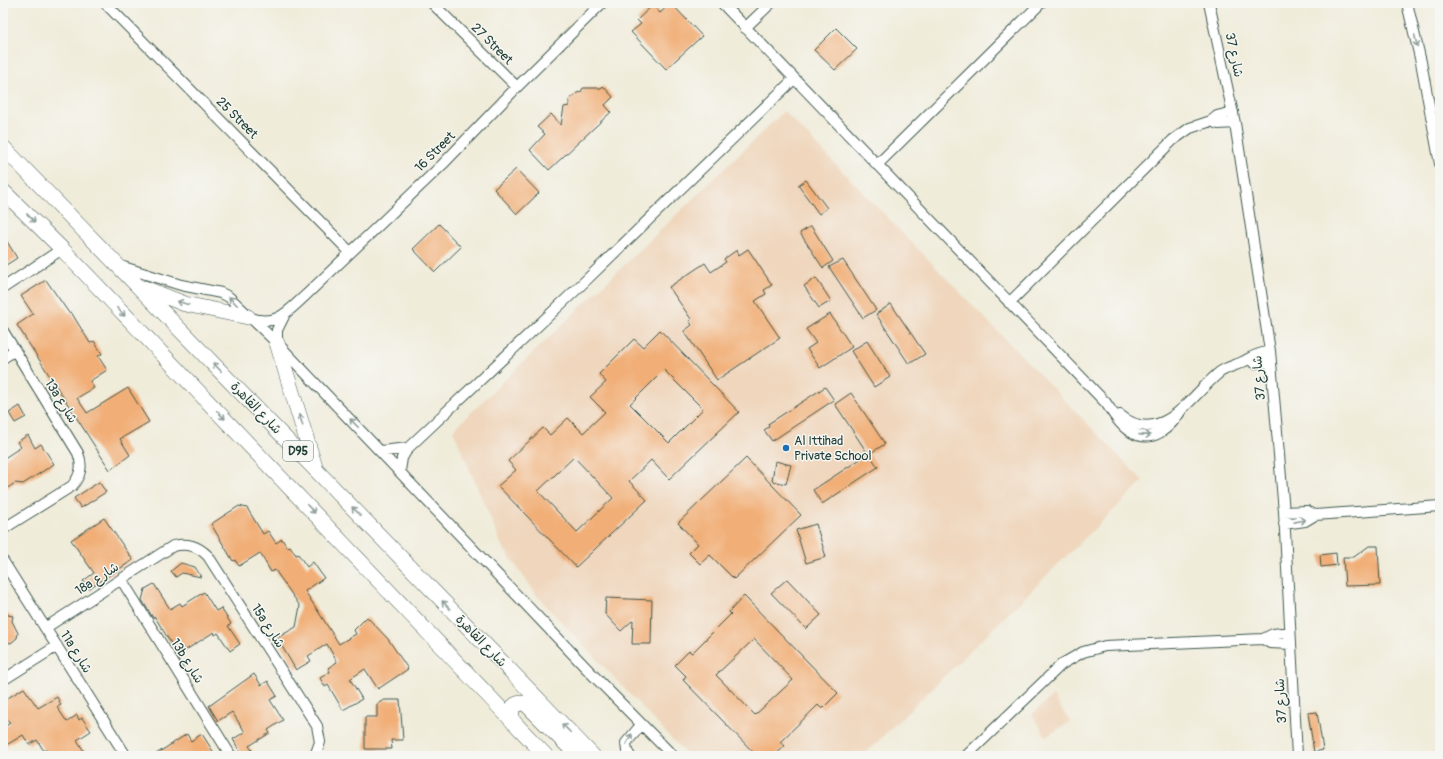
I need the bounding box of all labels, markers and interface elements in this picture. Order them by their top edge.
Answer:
street label: 27 Street [468,20,517,69]
street label: شارع 37 [1221,31,1247,79]
one-way arrow [1413,34,1420,47]
street label: 25 Street [213,94,262,143]
street label: 16 Street [411,128,459,176]
one-way arrow [26,213,35,223]
one-way arrow [228,296,238,306]
one-way arrow [177,299,190,306]
one-way arrow [116,306,125,316]
street label: شارع 37 [1249,355,1270,401]
one-way arrow [212,362,221,372]
street label: 13a شارع [40,376,81,427]
street label: شارع القاهرة [226,378,285,438]
one-way arrow [216,410,225,420]
one-way arrow [297,413,304,426]
one-way arrow [350,418,359,428]
one-way arrow [1138,432,1151,439]
place label: Al Ittihad Private School [794,433,872,464]
road number: D95 [283,441,313,461]
marker: Al Ittihad Private School [781,443,791,453]
one-way arrow [306,504,316,514]
one-way arrow [351,506,360,516]
one-way arrow [1293,517,1306,525]
street label: 18a شارع [72,559,122,600]
one-way arrow [441,600,451,610]
street label: 15a شارع [247,601,288,652]
street label: شارع القاهرة [451,611,510,671]
street label: 11a شارع [56,628,95,677]
street label: 13b شارع [166,636,207,687]
street label: شارع 37 [1272,678,1291,724]
one-way arrow [561,723,570,733]
one-way arrow [626,733,634,745]

